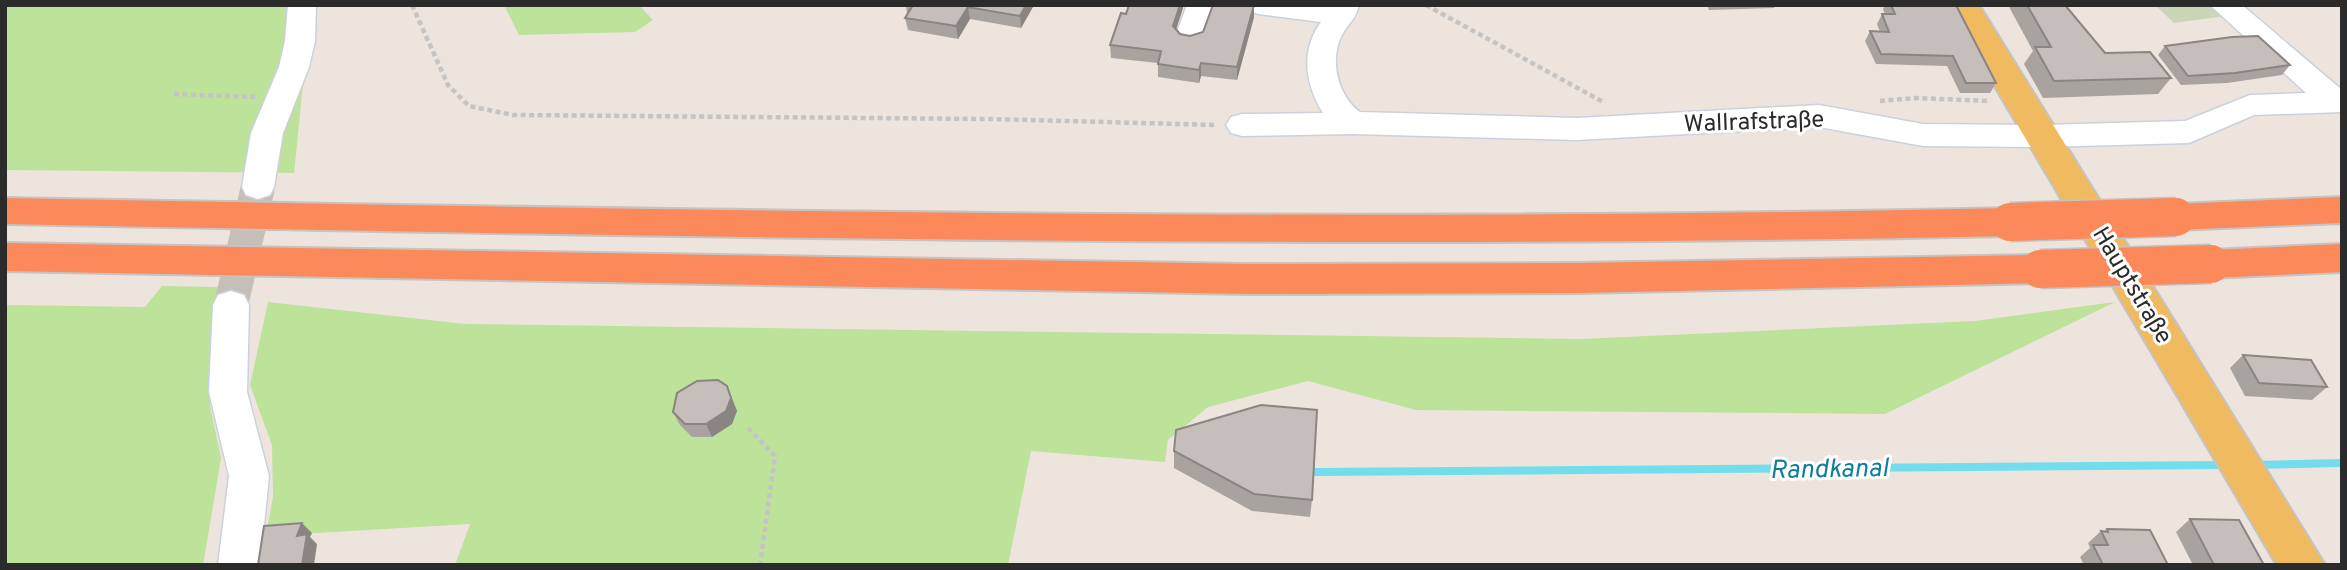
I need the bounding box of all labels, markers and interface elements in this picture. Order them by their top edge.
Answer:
street label: Wallrafstraße [1683,106,1825,140]
street label: Hauptstraße [2085,222,2178,350]
water label: Randkanal [1770,453,1890,488]

